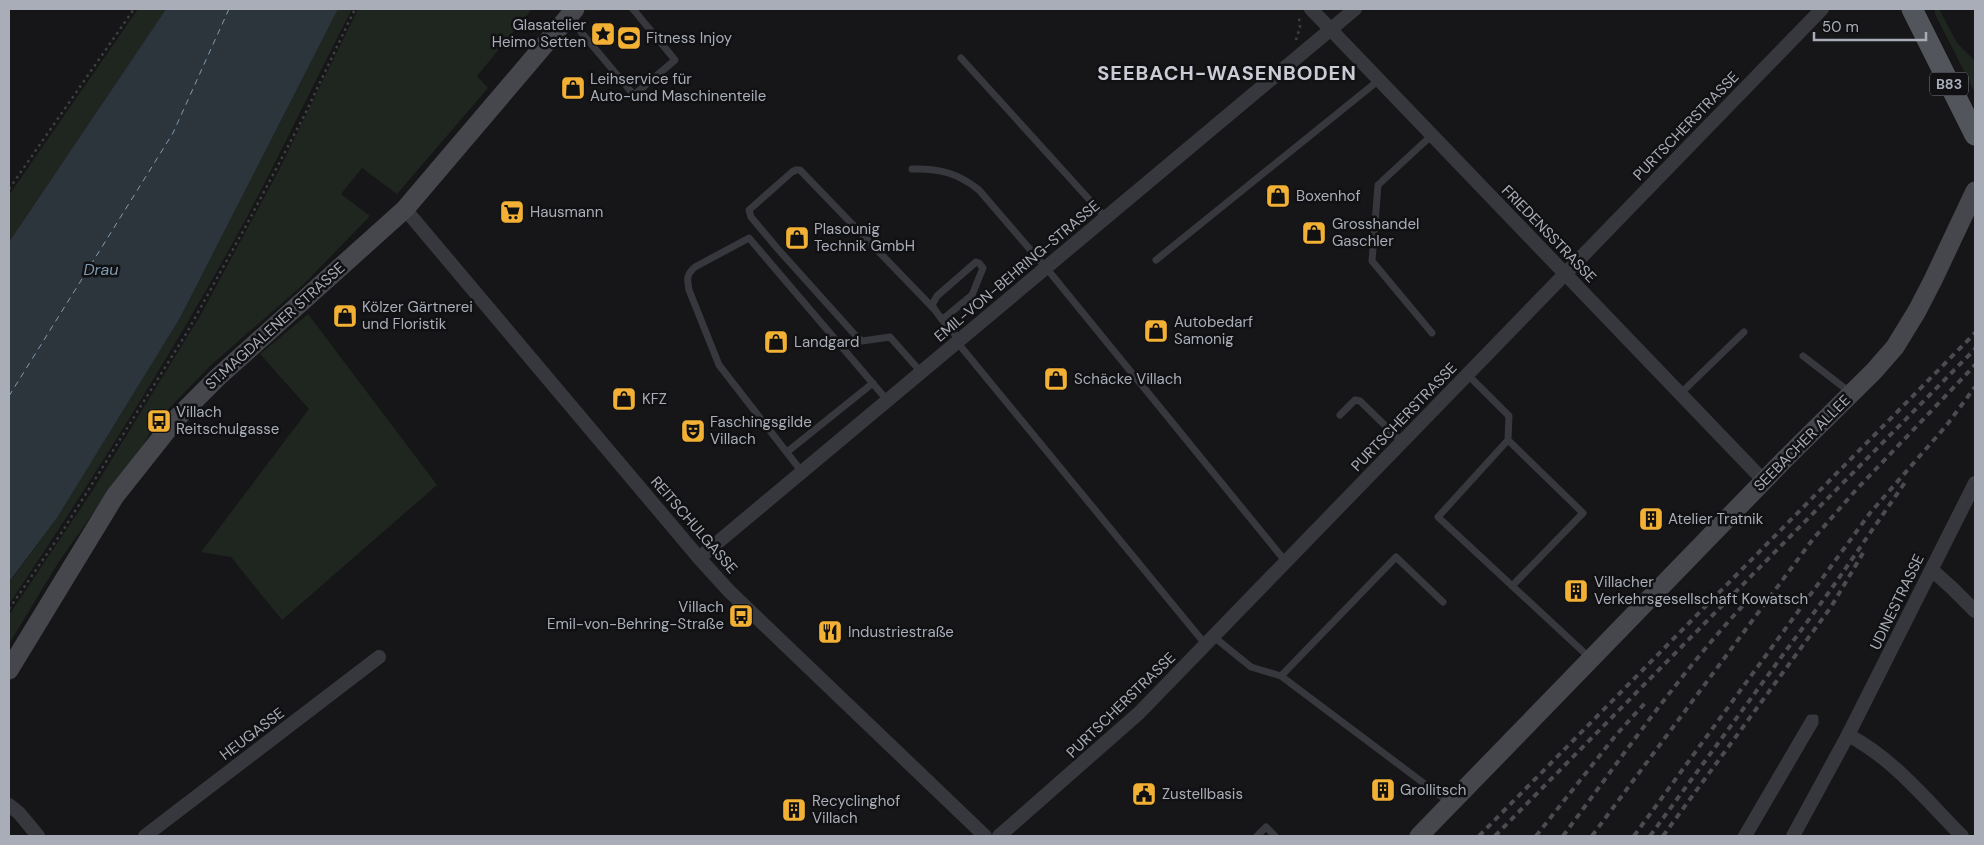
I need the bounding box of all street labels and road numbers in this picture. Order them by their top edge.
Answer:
street label: PURTSCHERSTRASSE [1629,67,1743,185]
road number: B83 [1930,72,1968,96]
street label: FRIEDENSSTRASSE [1497,181,1601,287]
street label: EMIL-VON-BEHRING-STRASSE [930,196,1104,346]
street label: ST.MAGDALENER STRASSE [201,258,349,394]
street label: PURTSCHERSTRASSE [1347,358,1461,476]
street label: SEEBACHER ALLEE [1749,390,1855,496]
street label: REITSCHULGASSE [646,472,742,578]
street label: UDINESTRASSE [1865,551,1929,653]
street label: PURTSCHERSTRASSE [1062,648,1180,762]
street label: HEUGASSE [216,703,288,765]

